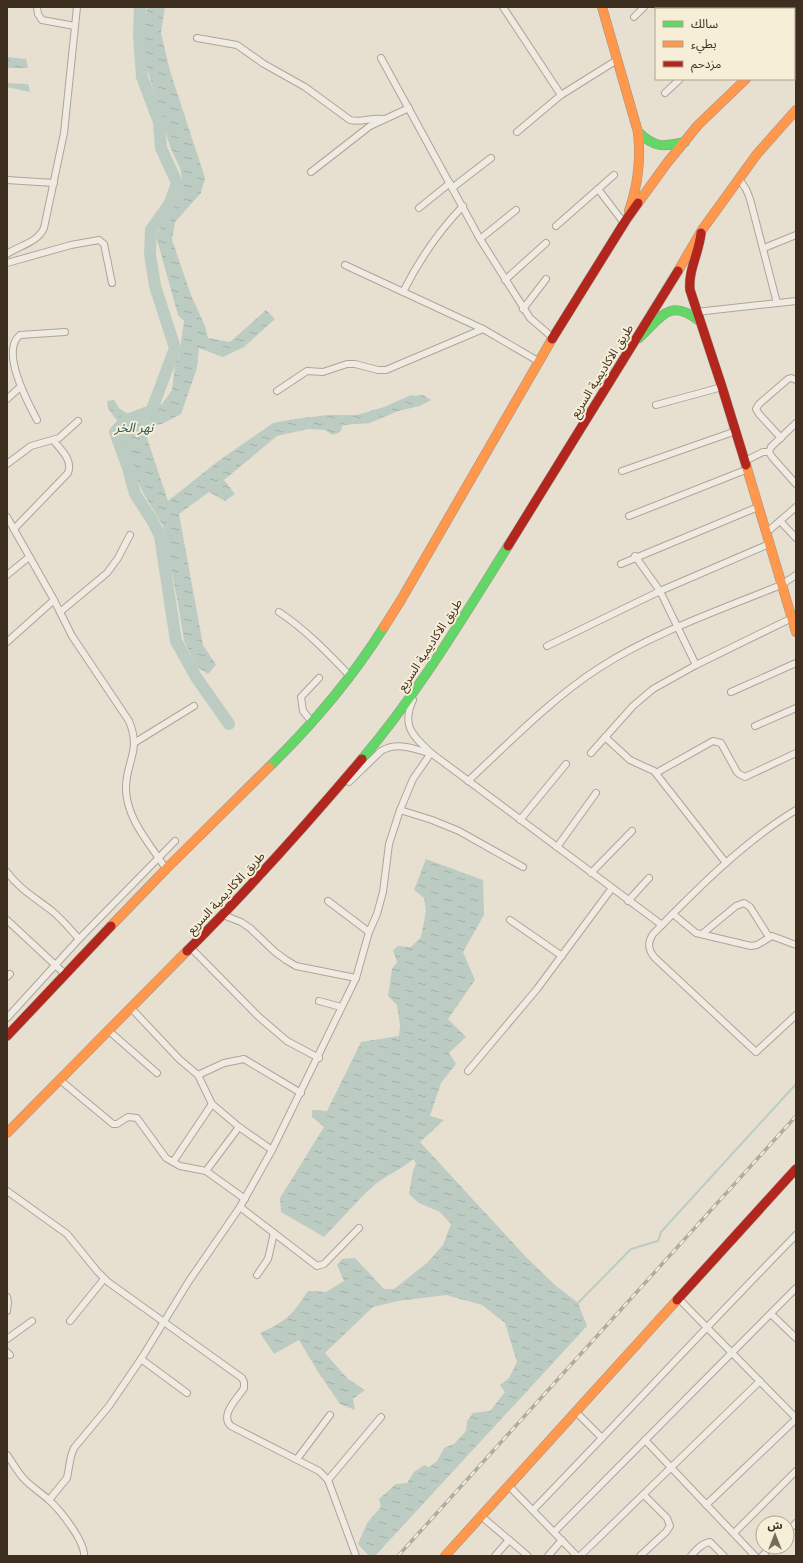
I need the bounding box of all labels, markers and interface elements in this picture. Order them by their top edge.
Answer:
legend [655,8,795,80]
text: سالك [691,15,718,32]
text: بطيء [691,35,717,54]
text: مزدحم [691,55,721,73]
street label: طريق الاكاديمية السريع [566,321,638,421]
water label: نهر الخر [114,418,154,436]
street label: طريق الاكاديمية السريع [393,595,467,695]
street label: طريق الاكاديمية السريع [183,848,269,938]
north arrow [755,1515,795,1555]
text: ش [767,1517,783,1532]

